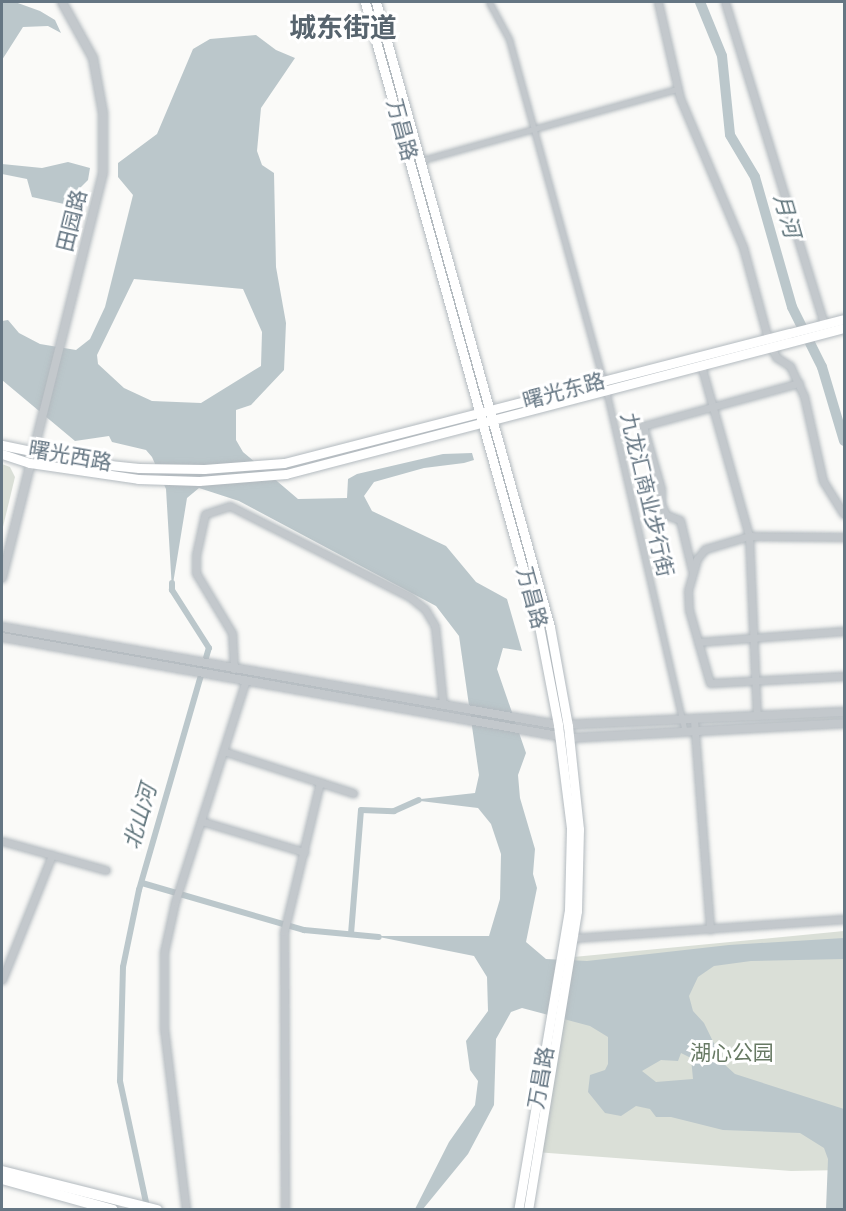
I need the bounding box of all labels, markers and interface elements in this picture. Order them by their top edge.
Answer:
district label: 城东街道 [289,13,397,45]
street label: 万昌路 [381,96,421,164]
street label: 田园路 [53,187,93,255]
water label: 月河 [767,191,805,241]
street label: 曙光东路 [520,369,608,415]
street label: 九龙汇商业步行街 [615,410,677,580]
street label: 曙光西路 [26,437,114,477]
street label: 万昌路 [511,564,551,632]
water label: 北山河 [119,782,163,852]
park label: 湖心公园 [690,1041,774,1067]
street label: 万昌路 [524,1045,560,1111]

